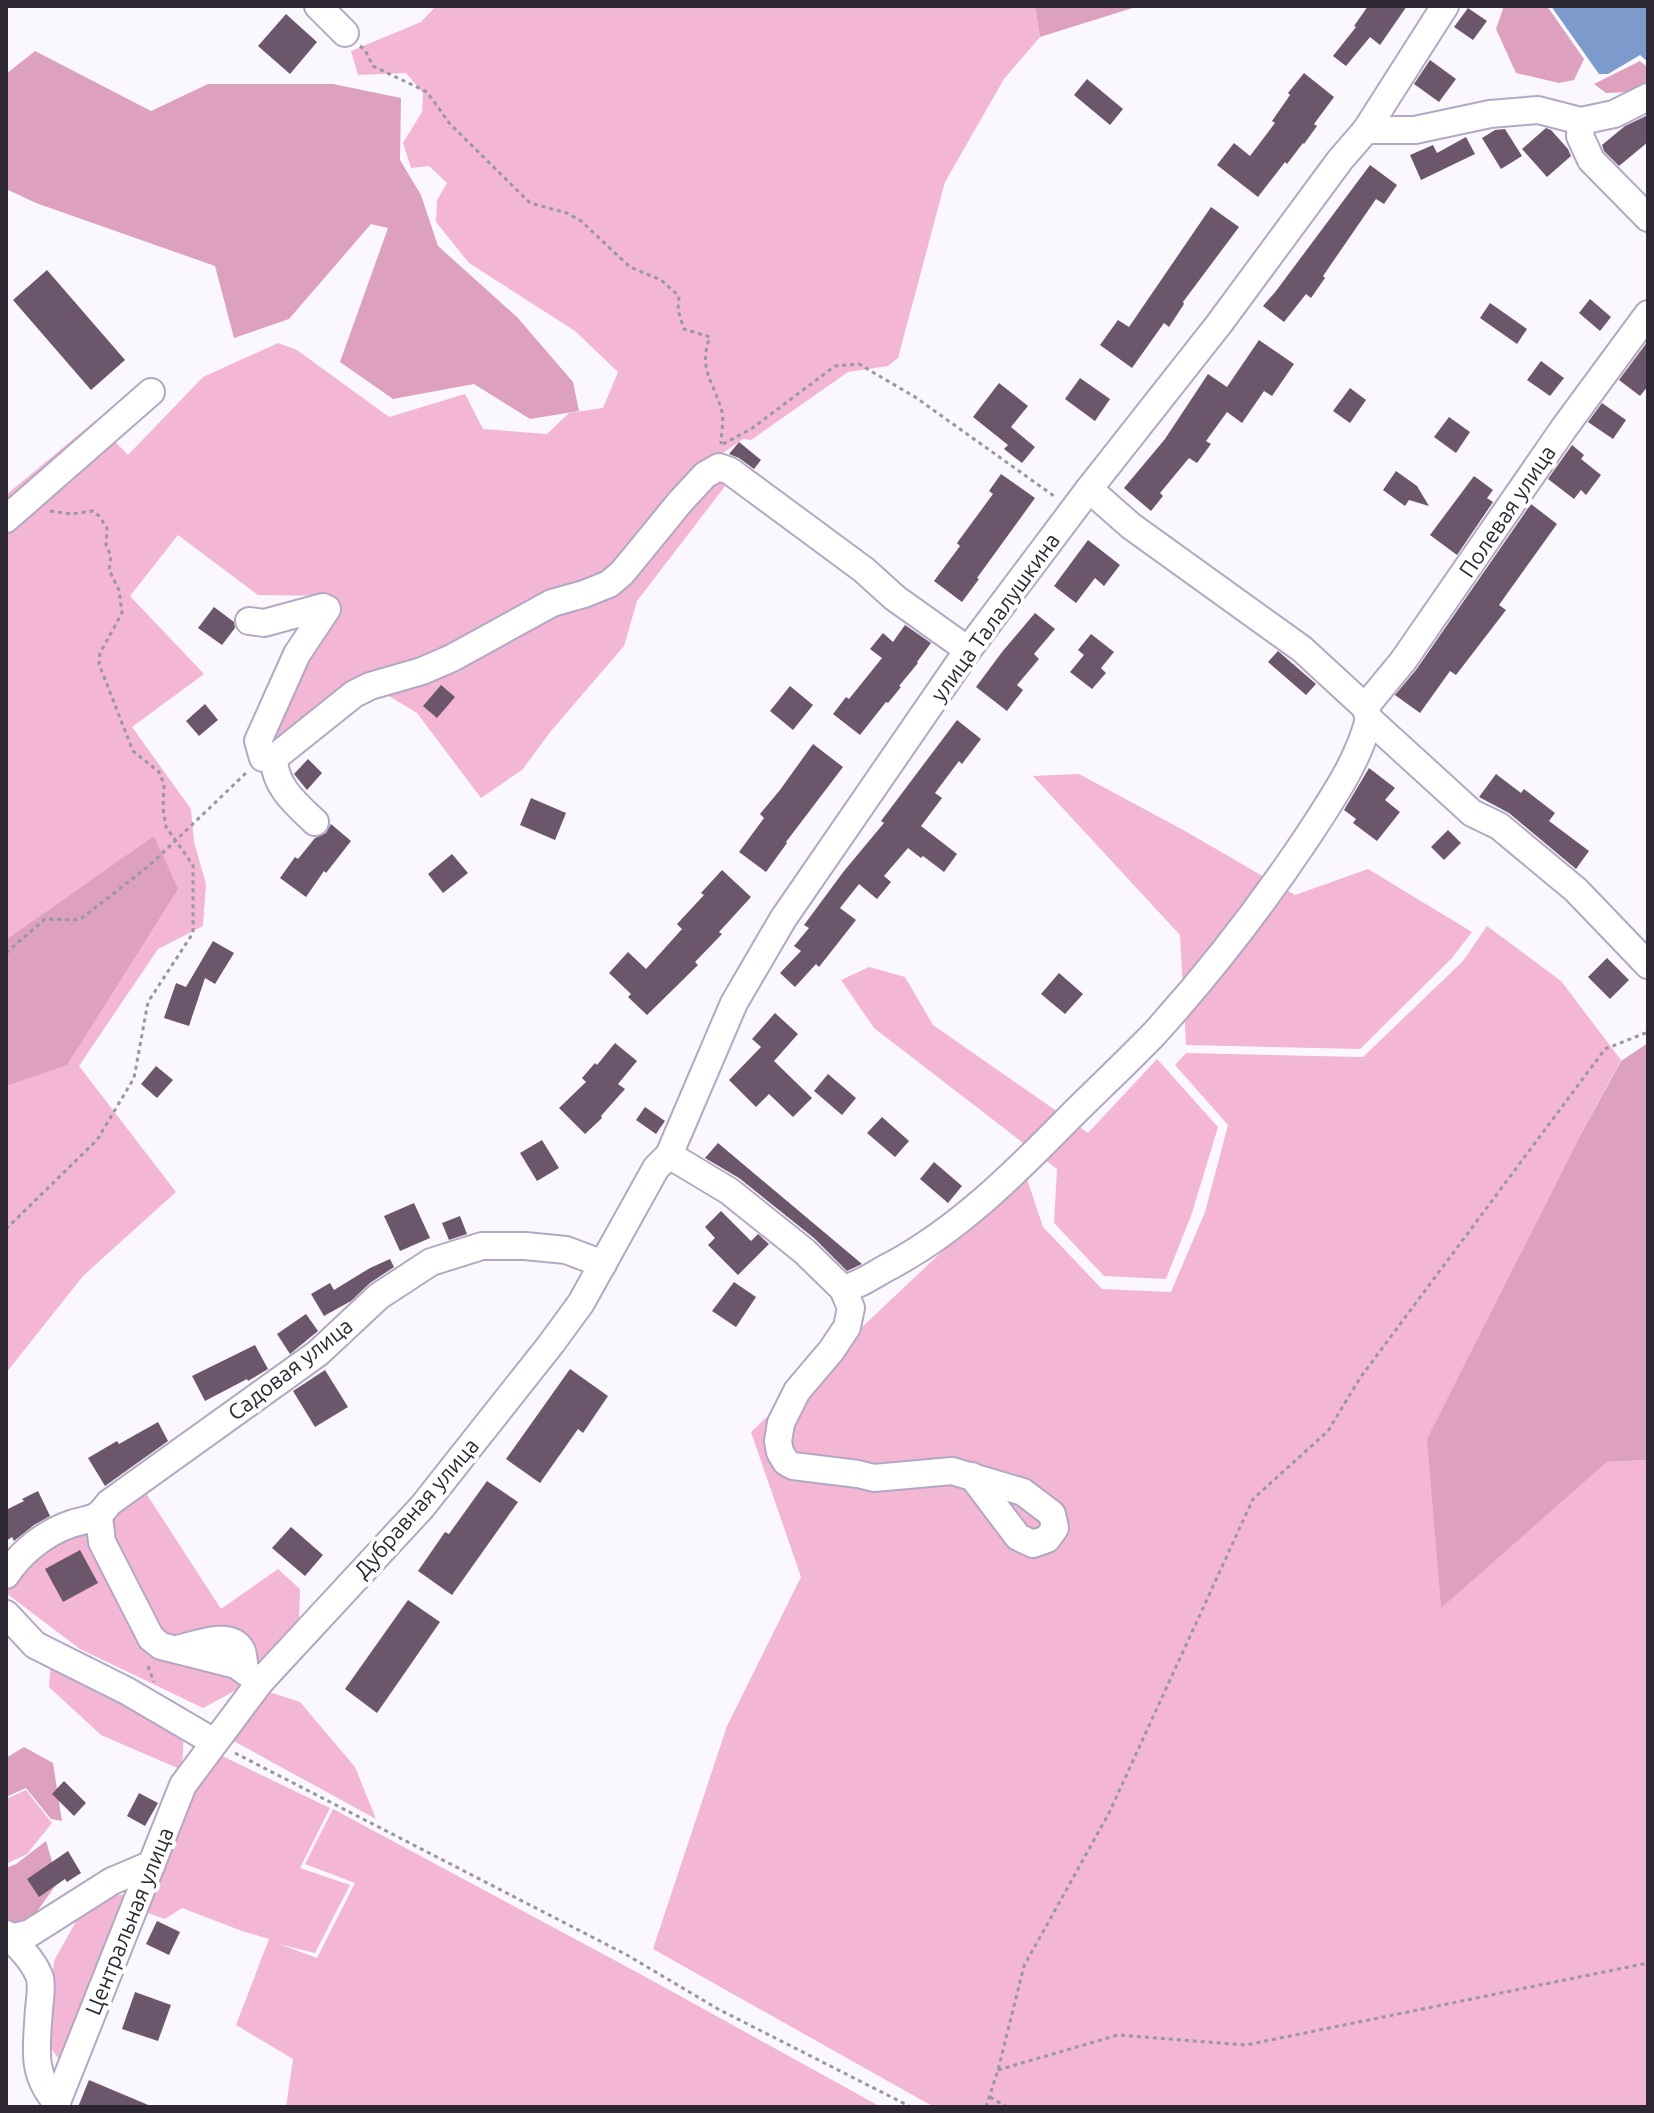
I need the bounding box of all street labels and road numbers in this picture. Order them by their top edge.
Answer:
street label: Полевая улица [1453,440,1560,581]
street label: улица Талалушкина [925,528,1064,706]
street label: Садовая улица [222,1312,357,1425]
street label: Дубравная улица [348,1433,483,1583]
street label: Центральная улица [79,1823,178,2018]

